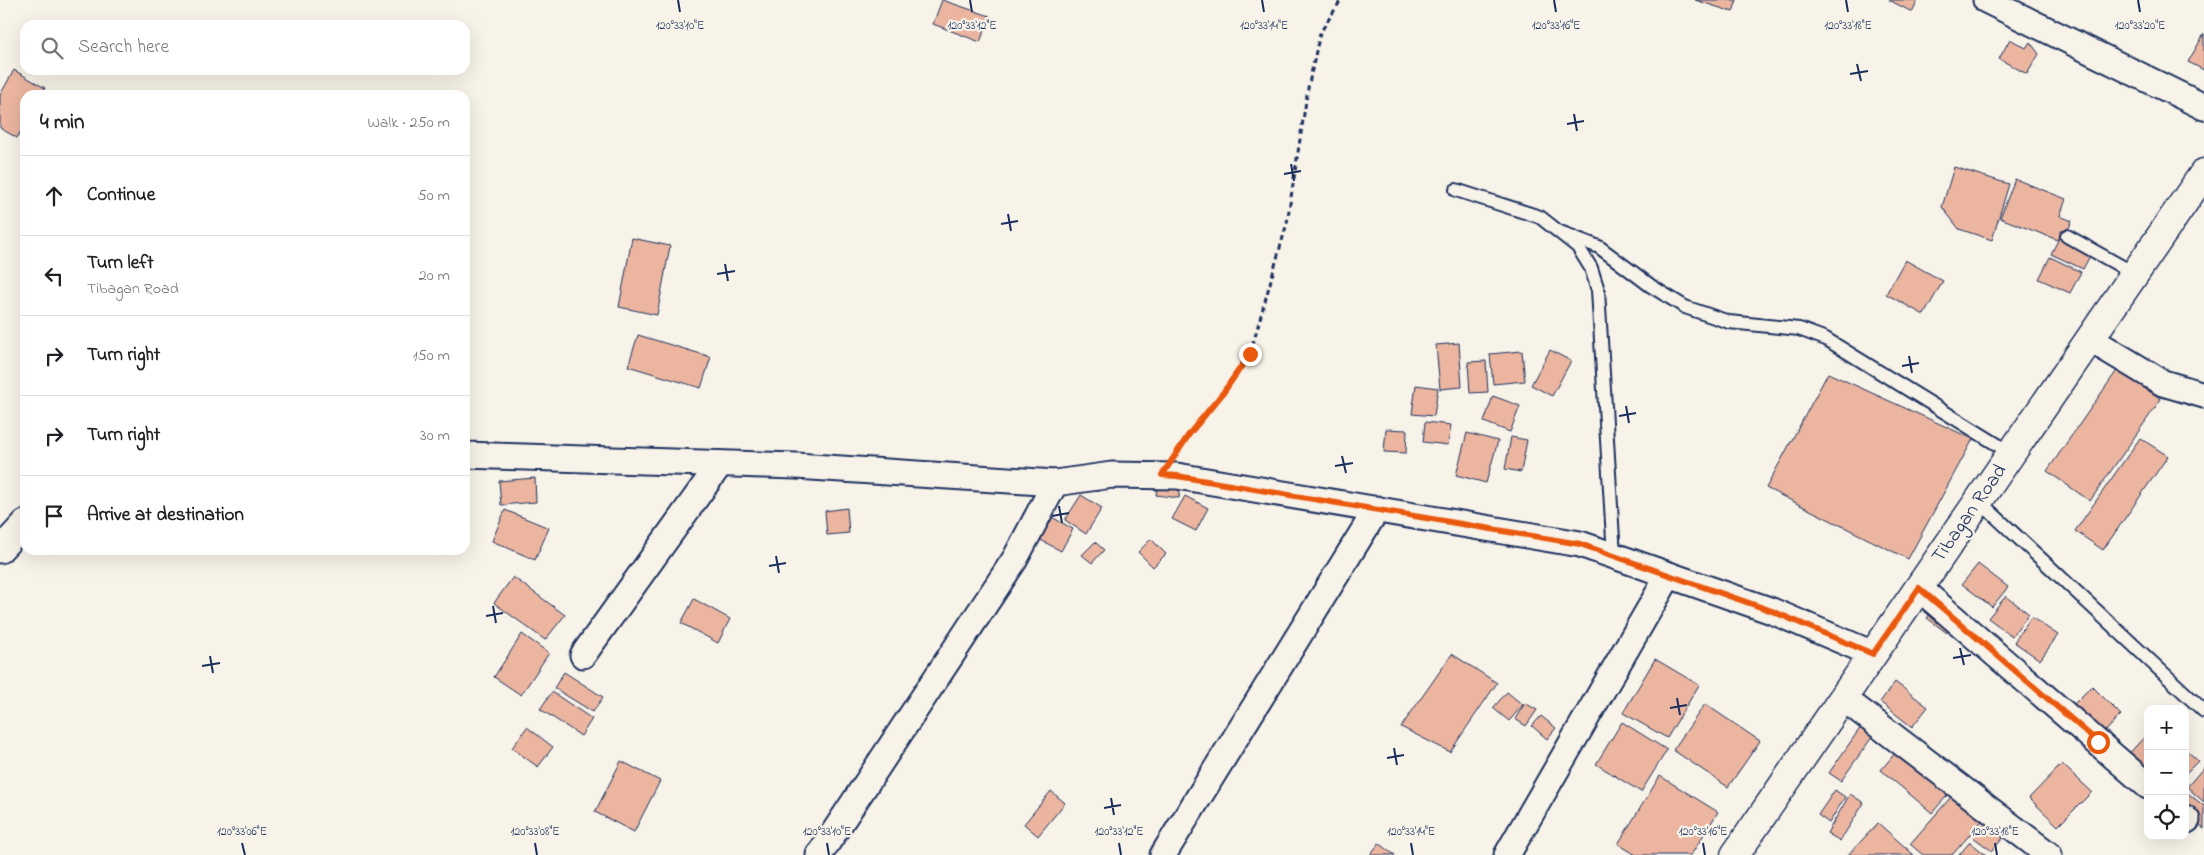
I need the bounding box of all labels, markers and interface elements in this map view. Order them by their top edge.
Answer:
text: 120°33'10"E [656,17,704,35]
text: 120°33'12"E [947,17,997,35]
text: 120°33'14"E [1240,17,1288,35]
text: 120°33'16"E [1532,17,1580,35]
text: 120°33'18"E [1824,17,1872,35]
text: 120°33'20"E [2115,17,2165,35]
search box [20,20,470,75]
icon: search [38,34,66,62]
text: Search here [78,34,169,61]
text: 4 min [40,108,84,138]
text: Walk · 250 m [367,111,450,135]
icon: ahead [40,182,68,210]
text: Continue [87,182,155,209]
text: 50 m [418,184,450,208]
text: Turn left [87,250,154,277]
icon: left [40,262,68,290]
text: 20 m [419,264,450,288]
text: Tibagan Road [87,277,179,301]
icon: right [40,342,68,370]
text: Turn right [87,342,160,369]
route end [1239,343,1262,366]
text: 150 m [412,344,450,368]
icon: right [40,422,68,450]
text: Turn right [87,422,160,449]
text: 30 m [420,424,450,448]
street label: Tibagan Road [1925,459,2016,570]
icon: arrive [40,502,68,530]
text: Arrive at destination [87,502,244,529]
map controls [2144,705,2189,840]
button: + [2144,705,2189,750]
route start [2087,731,2110,754]
button: − [2144,750,2189,795]
button: locate [2144,795,2189,840]
text: 120°33'06"E [217,823,267,841]
text: 120°33'08"E [510,823,560,841]
text: 120°33'10"E [803,823,851,841]
text: 120°33'12"E [1094,823,1144,841]
text: 120°33'14"E [1387,823,1435,841]
text: 120°33'16"E [1679,823,1727,841]
text: 120°33'18"E [1971,823,2019,841]

